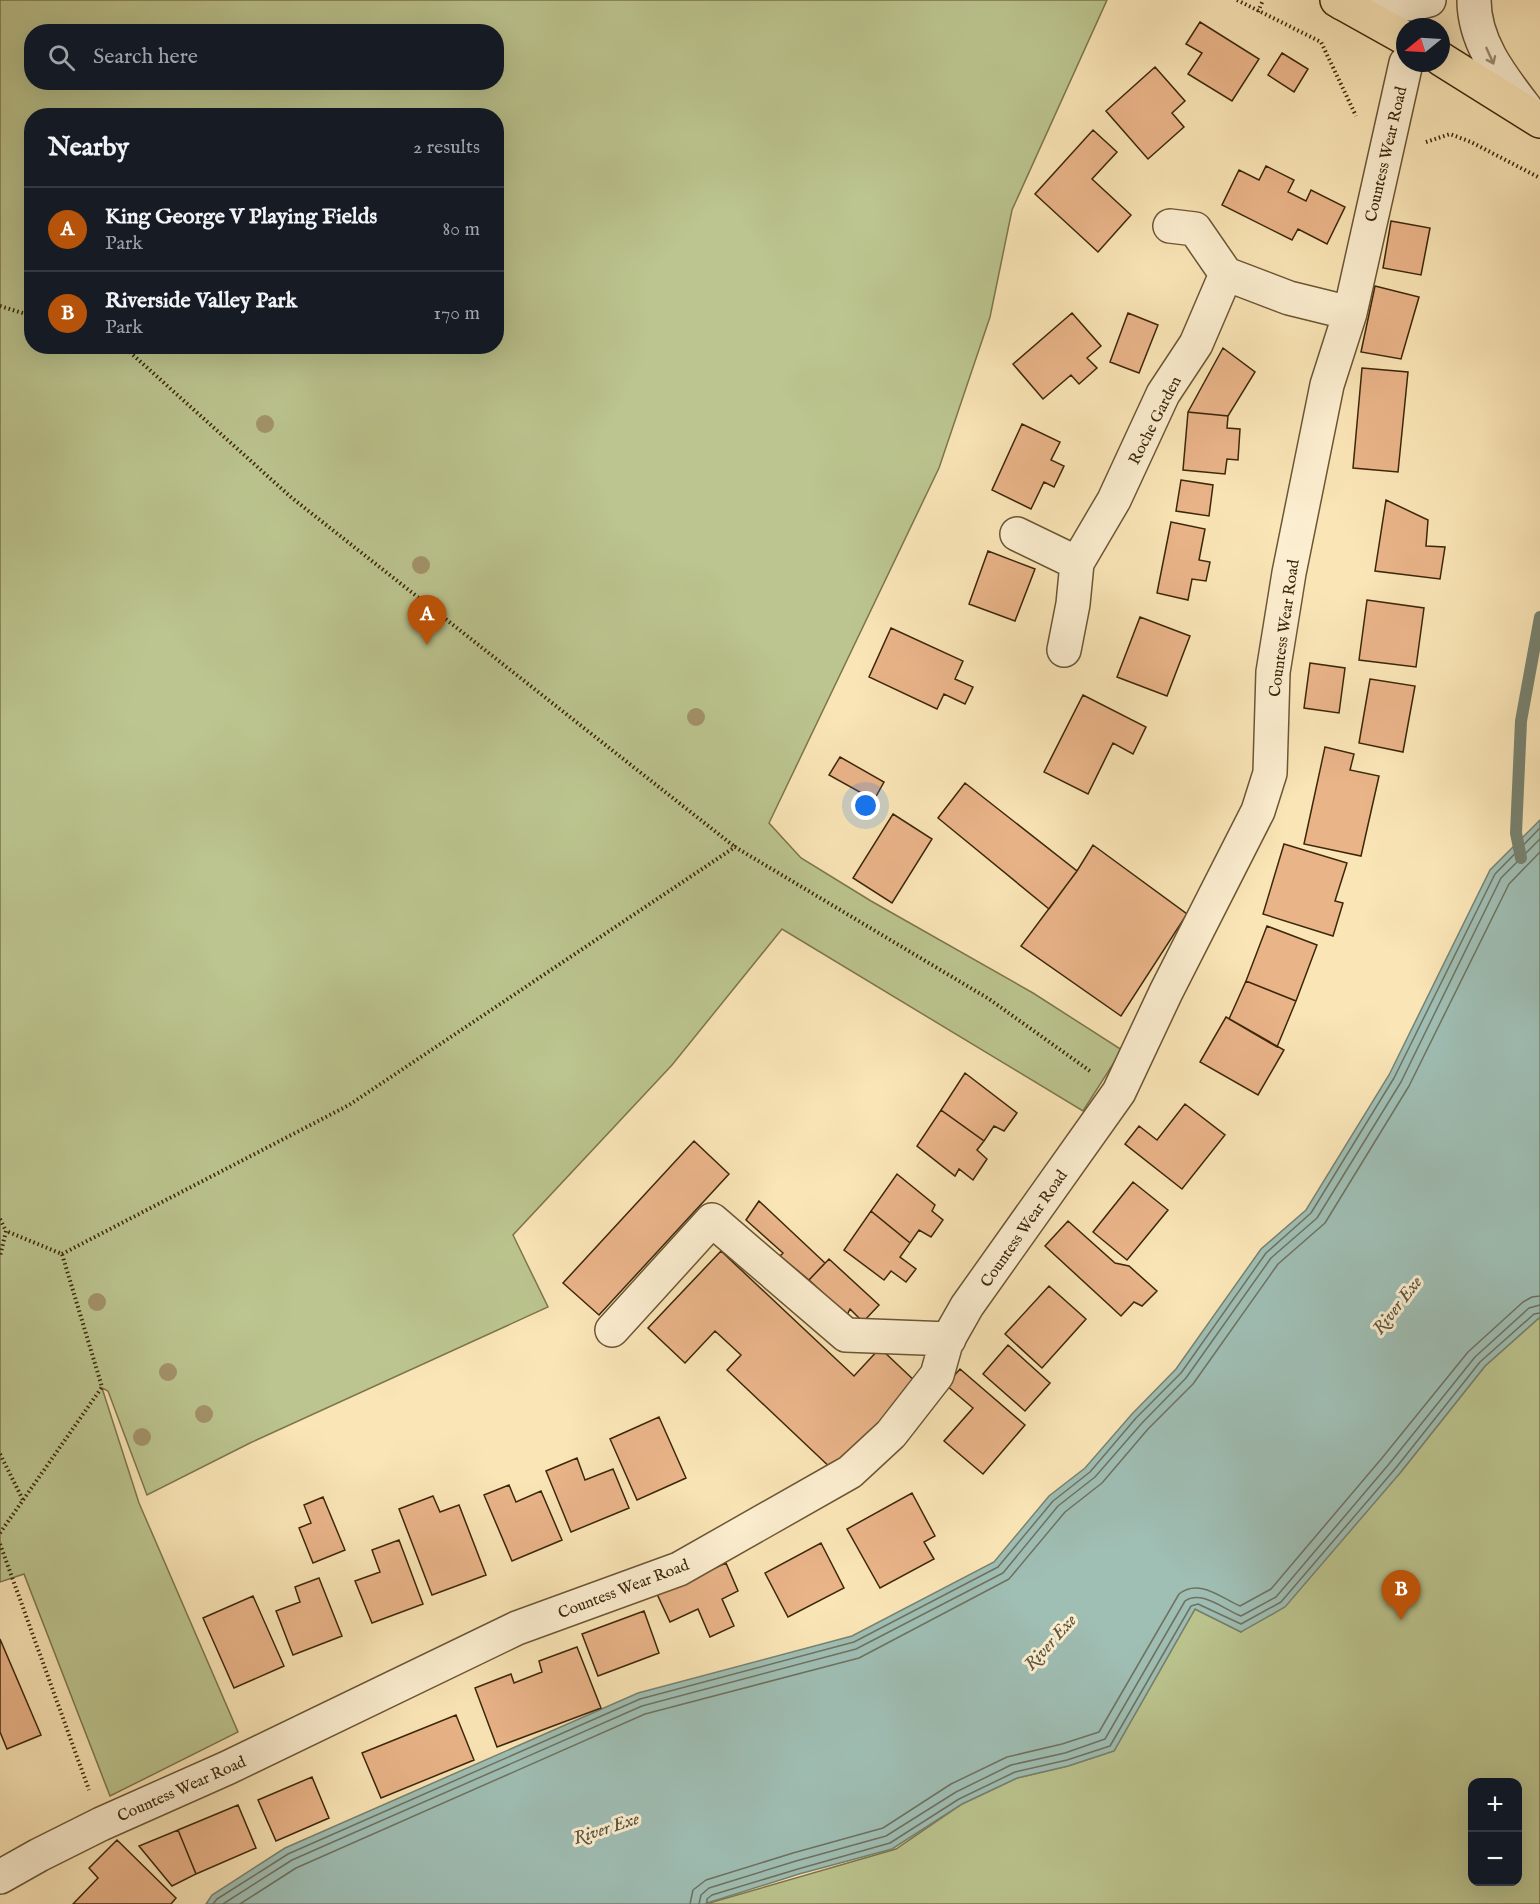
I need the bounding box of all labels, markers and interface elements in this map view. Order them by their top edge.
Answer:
north arrow [1396,18,1450,72]
search box [24,24,504,90]
icon: search [45,41,78,74]
text: Search here [93,43,198,71]
one-way arrow [1485,46,1496,64]
street label: Countess Wear Road [1362,84,1412,224]
text: Nearby [48,131,129,164]
text: 2 results [413,135,480,160]
text: King George V Playing Fields [105,203,377,231]
text: A [61,217,74,242]
text: 80 m [443,217,480,242]
text: Park [105,231,143,256]
text: Riverside Valley Park [105,287,297,315]
text: B [61,301,74,326]
text: 170 m [434,301,480,326]
text: Park [105,315,143,340]
street label: Roche Garden [1125,373,1187,469]
street label: Countess Wear Road [1265,558,1305,698]
pin: A [408,596,446,645]
your location [851,791,880,820]
street label: Countess Wear Road [977,1166,1073,1292]
water label: River Exe [1368,1272,1428,1340]
street label: Countess Wear Road [555,1556,692,1624]
pin: B [1382,1570,1420,1620]
water label: River Exe [1020,1610,1082,1676]
street label: Countess Wear Road [114,1752,250,1827]
map controls [1468,1778,1522,1886]
button: + [1468,1778,1522,1832]
water label: River Exe [571,1808,642,1851]
button: − [1468,1832,1522,1886]

